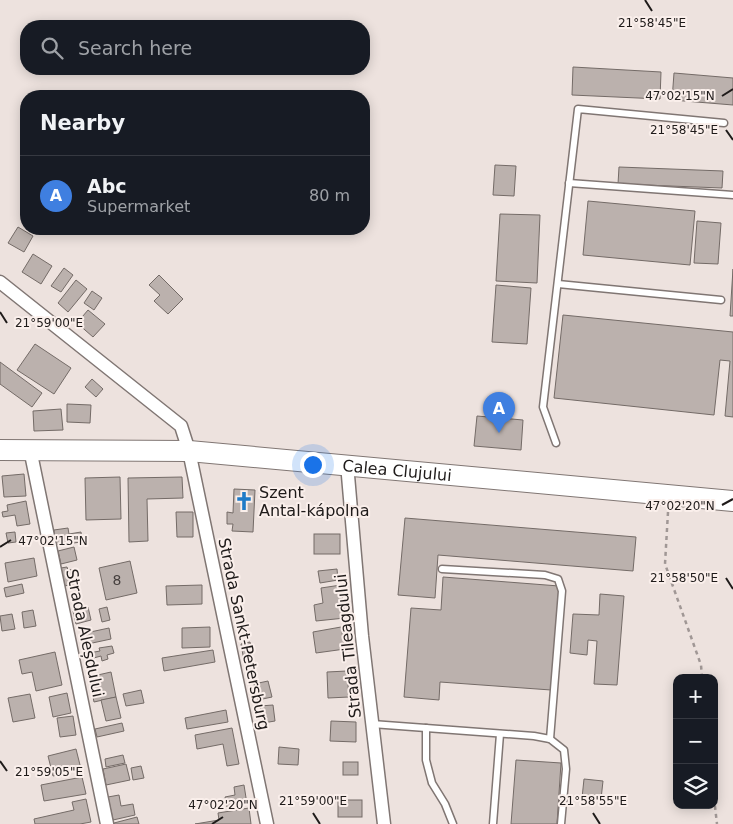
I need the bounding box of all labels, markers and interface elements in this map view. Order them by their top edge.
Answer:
text: 21°58'45"E [618,16,686,30]
search box [20,20,370,75]
icon: search [38,34,66,62]
text: Search here [78,37,192,59]
text: 47°02'15"N [645,89,715,103]
text: Nearby [40,111,125,135]
text: 21°58'45"E [650,123,718,137]
text: Abc [87,175,127,197]
text: A [50,186,62,205]
text: 80 m [309,186,350,205]
text: Supermarket [87,197,190,216]
text: 21°59'00"E [15,316,83,330]
pin: A [483,392,515,433]
your location [300,452,326,478]
street label: Calea Clujului [342,456,453,485]
place label: Szent Antal-kápolna [259,483,370,520]
church icon: Szent Antal-kápolna [233,490,255,512]
text: 47°02'20"N [645,499,715,513]
text: 47°02'15"N [18,534,88,548]
street label: Strada Sankt-Petersburg [214,536,274,732]
street label: Strada Aleșdului [62,567,108,699]
text: 21°58'50"E [650,571,718,585]
house number: 8 [113,572,121,588]
street label: Strada Tileagdului [331,573,365,719]
map controls [673,674,718,809]
button: + [673,674,718,719]
button: − [673,719,718,764]
button: layers [673,764,718,809]
text: 21°59'05"E [15,765,83,779]
text: 21°59'00"E [279,794,347,808]
text: 21°58'55"E [559,794,627,808]
text: 47°02'20"N [188,798,258,812]

